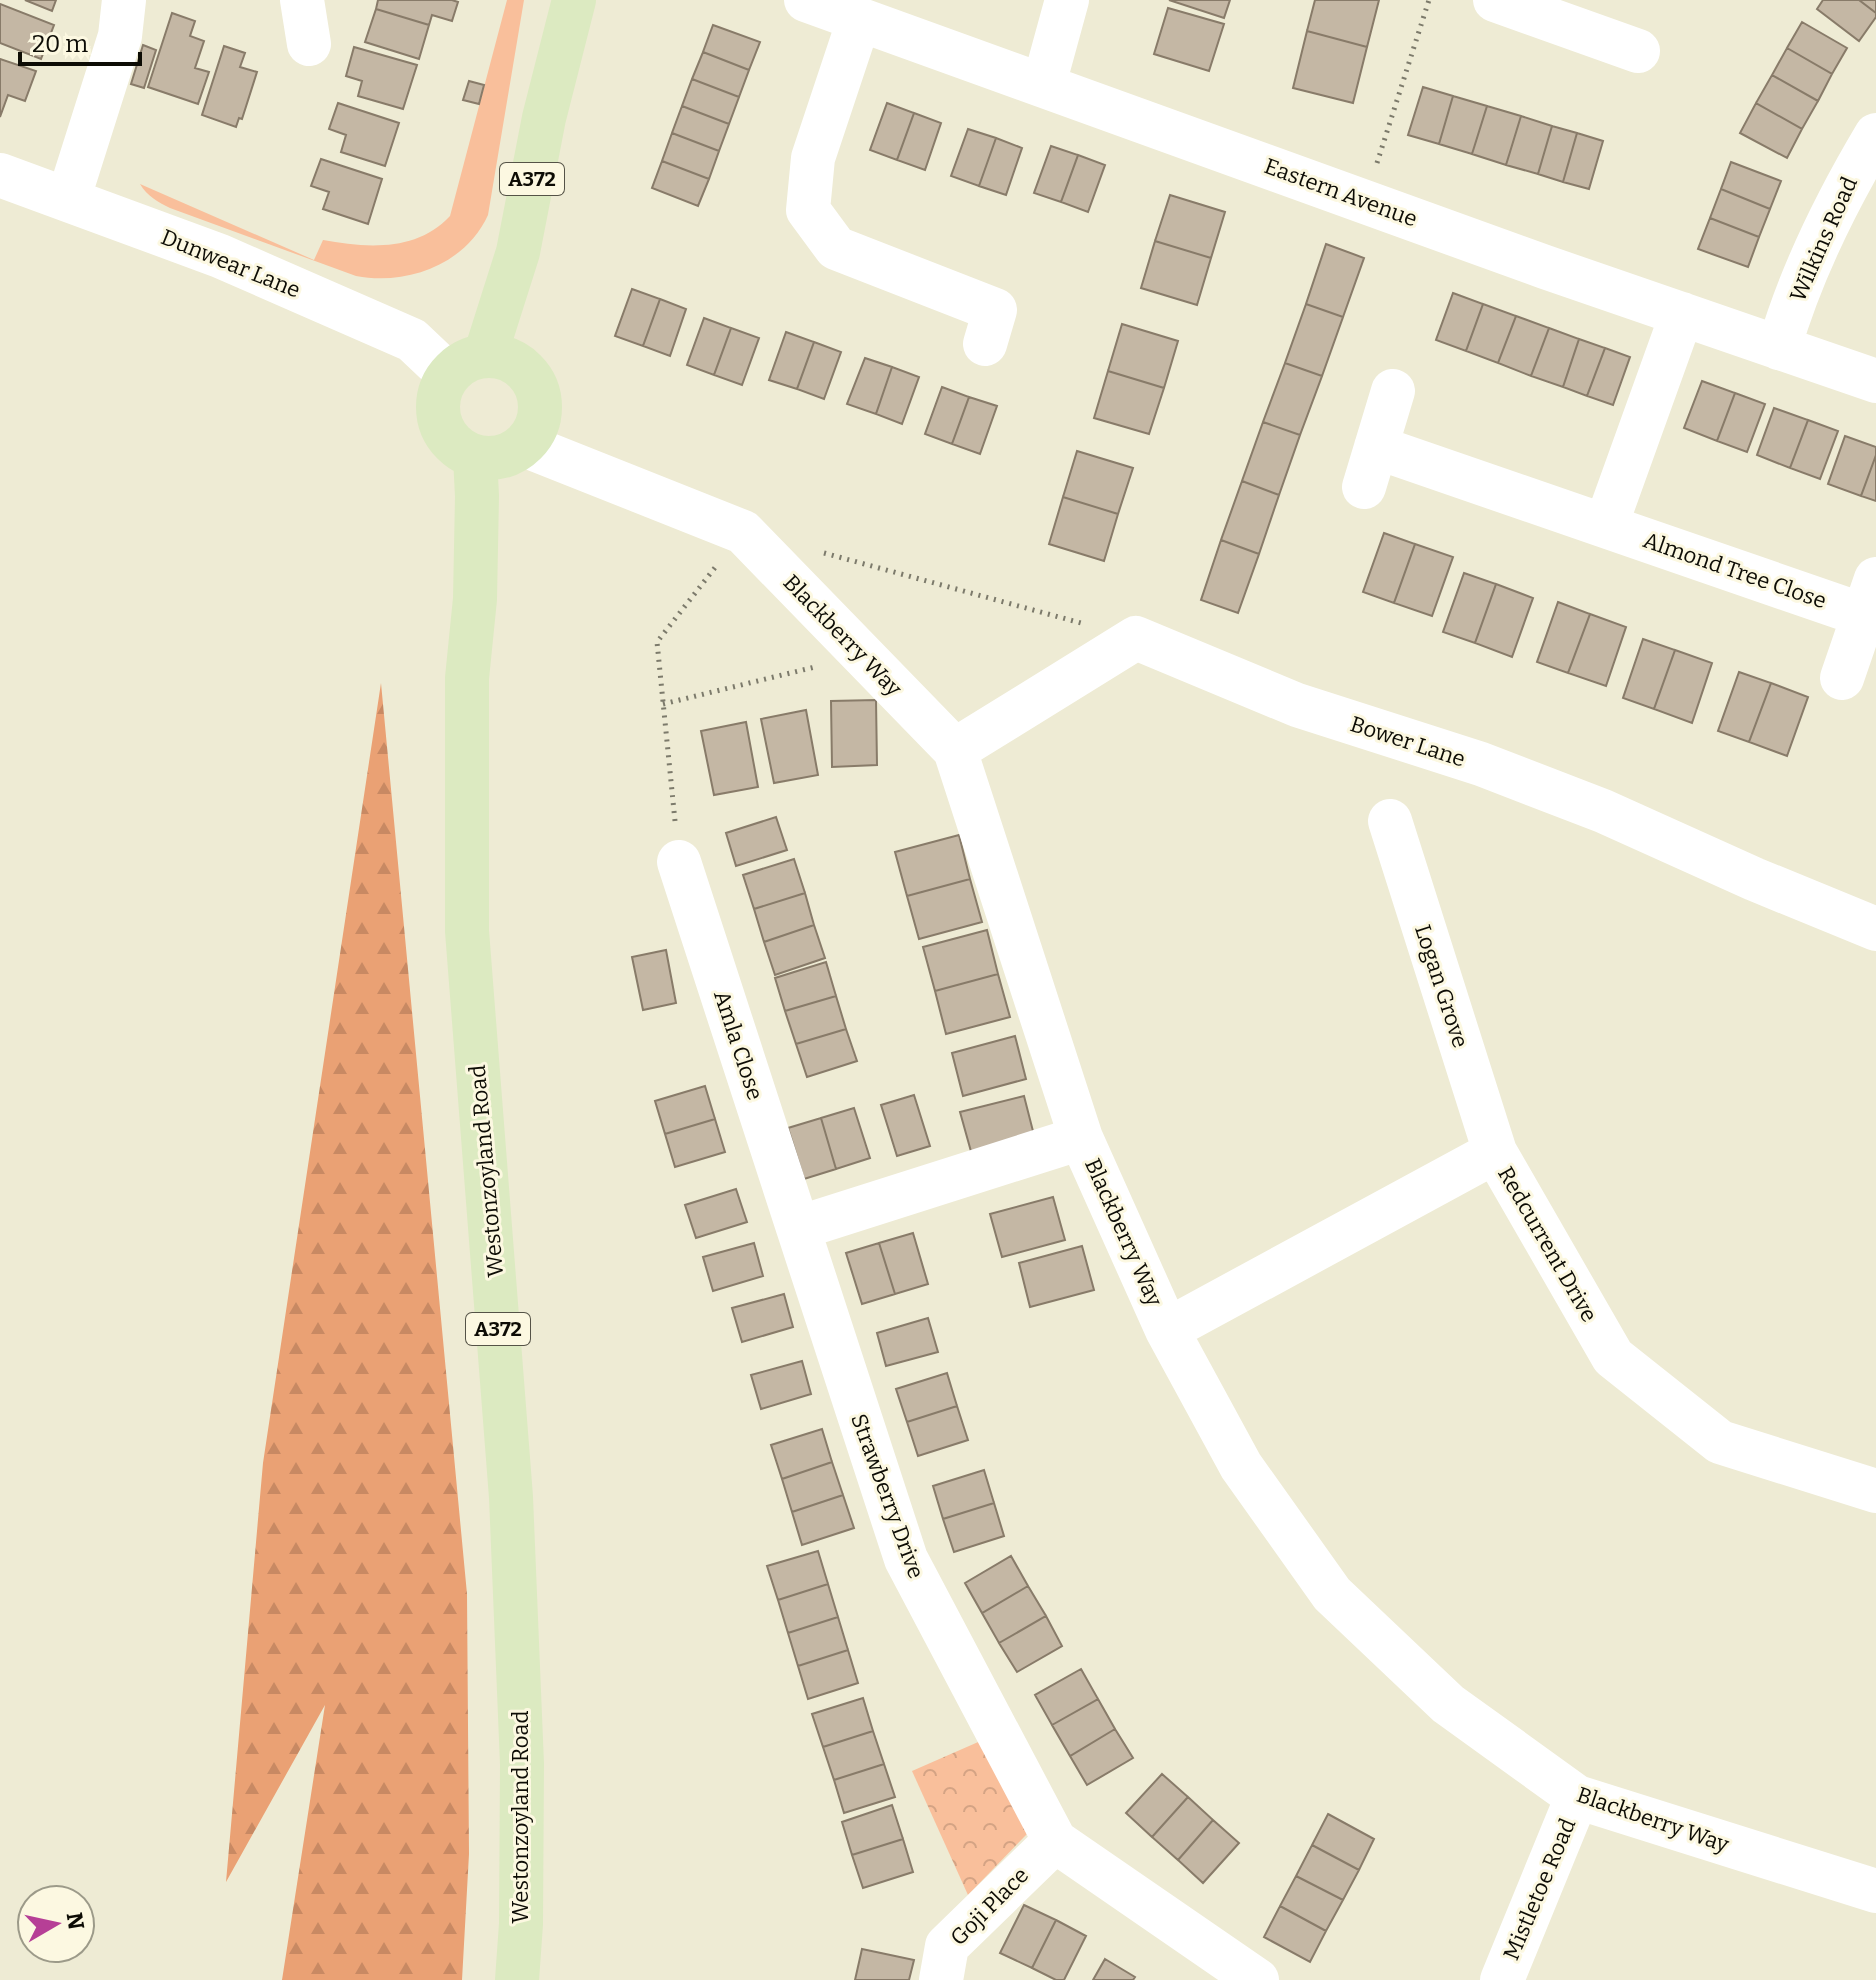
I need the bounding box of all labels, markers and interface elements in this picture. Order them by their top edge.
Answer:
scale bar [20,16,140,66]
text: 20 m [32,30,88,58]
street label: Eastern Avenue [1261,152,1421,233]
road number: A372 [500,163,564,195]
street label: Wilkins Road [1784,173,1863,306]
street label: Dunwear Lane [157,223,304,304]
street label: Almond Tree Close [1640,526,1830,614]
street label: Blackberry Way [778,569,908,702]
street label: Bower Lane [1347,710,1469,773]
street label: Logan Grove [1409,921,1474,1051]
street label: Amla Close [708,987,769,1103]
street label: Westonzoyland Road [464,1064,509,1278]
street label: Blackberry Way [1079,1154,1168,1311]
street label: Redcurrent Drive [1492,1162,1603,1327]
road number: A372 [466,1313,530,1345]
street label: Strawberry Drive [845,1410,930,1582]
street label: Westonzoyland Road [507,1710,534,1924]
street label: Blackberry Way [1573,1781,1733,1858]
street label: Mistletoe Road [1497,1814,1581,1964]
street label: Goji Place [945,1862,1034,1951]
north arrow [16,1884,96,1964]
text: N [61,1910,90,1931]

